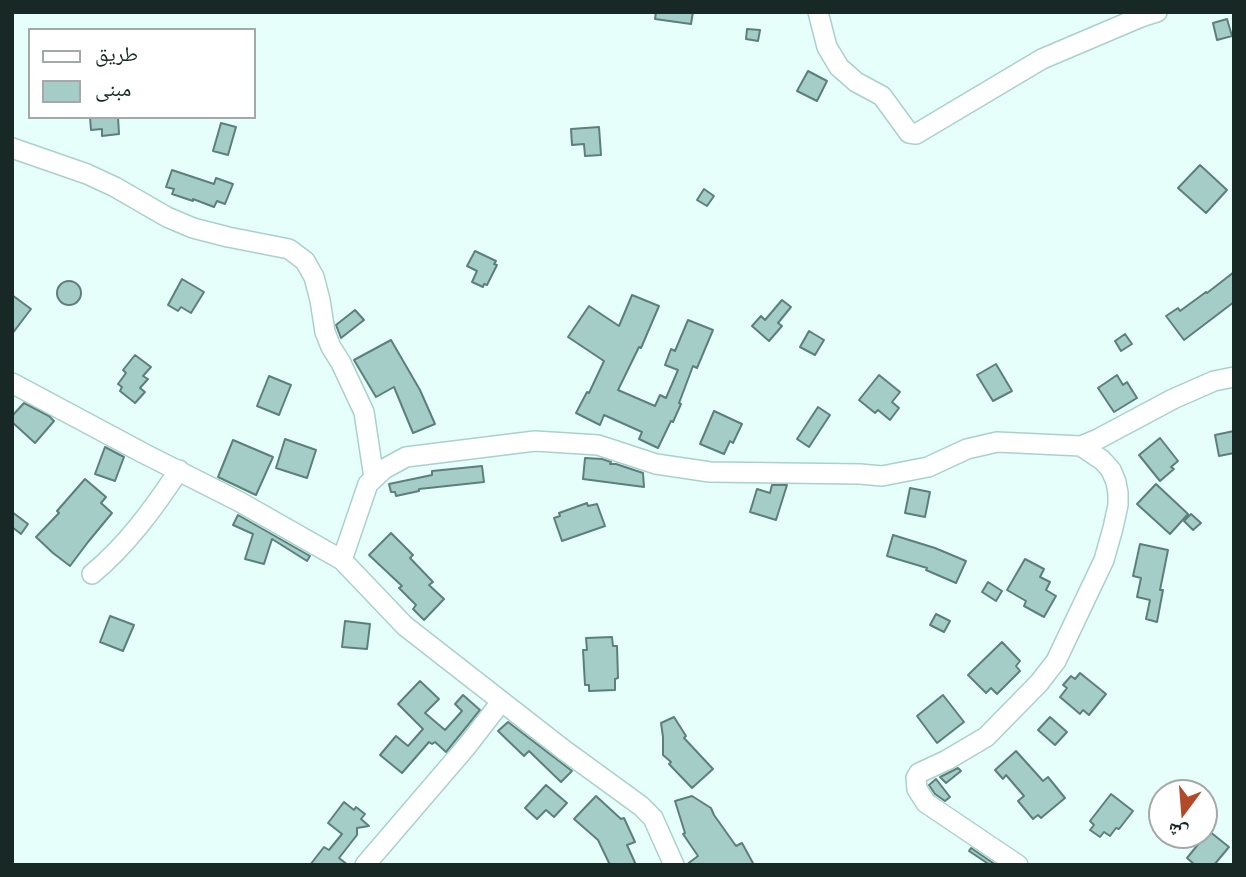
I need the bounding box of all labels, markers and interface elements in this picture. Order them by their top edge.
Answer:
legend [28,28,256,119]
text: طريق [95,41,138,65]
text: مبنى [95,76,131,100]
north arrow [1148,779,1218,849]
text: ش [1165,819,1190,846]

